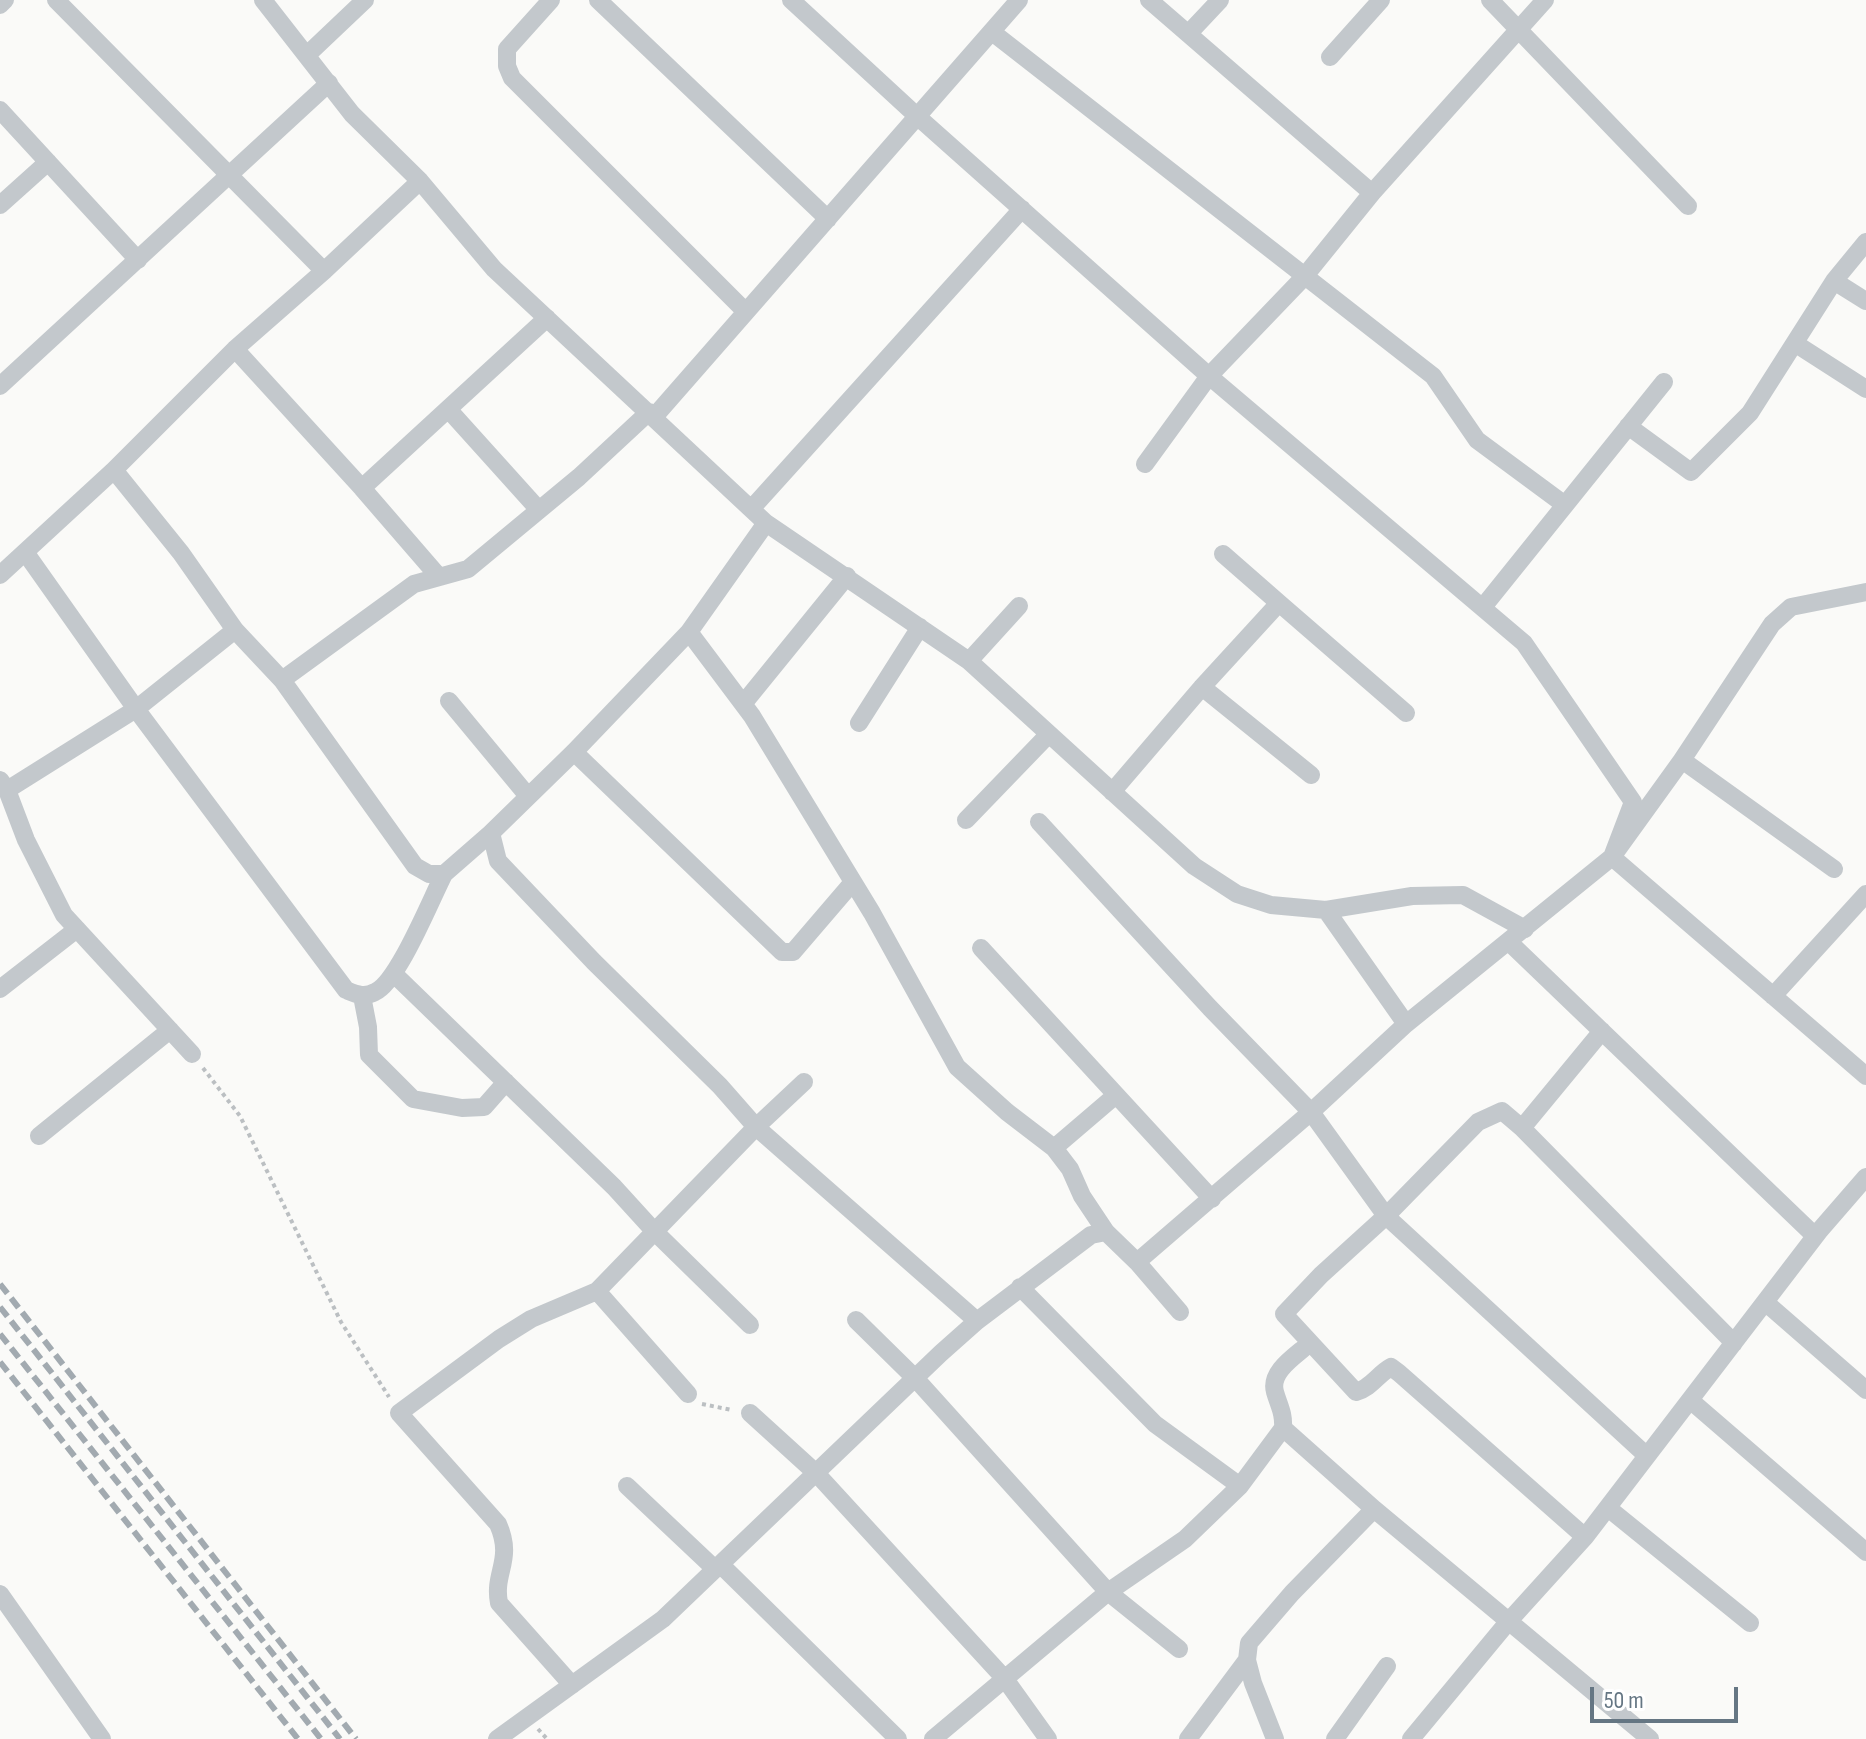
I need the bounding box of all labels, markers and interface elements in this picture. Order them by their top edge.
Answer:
scale bar [1594,1671,1742,1721]
text: 50 m [1604,1686,1644,1715]

